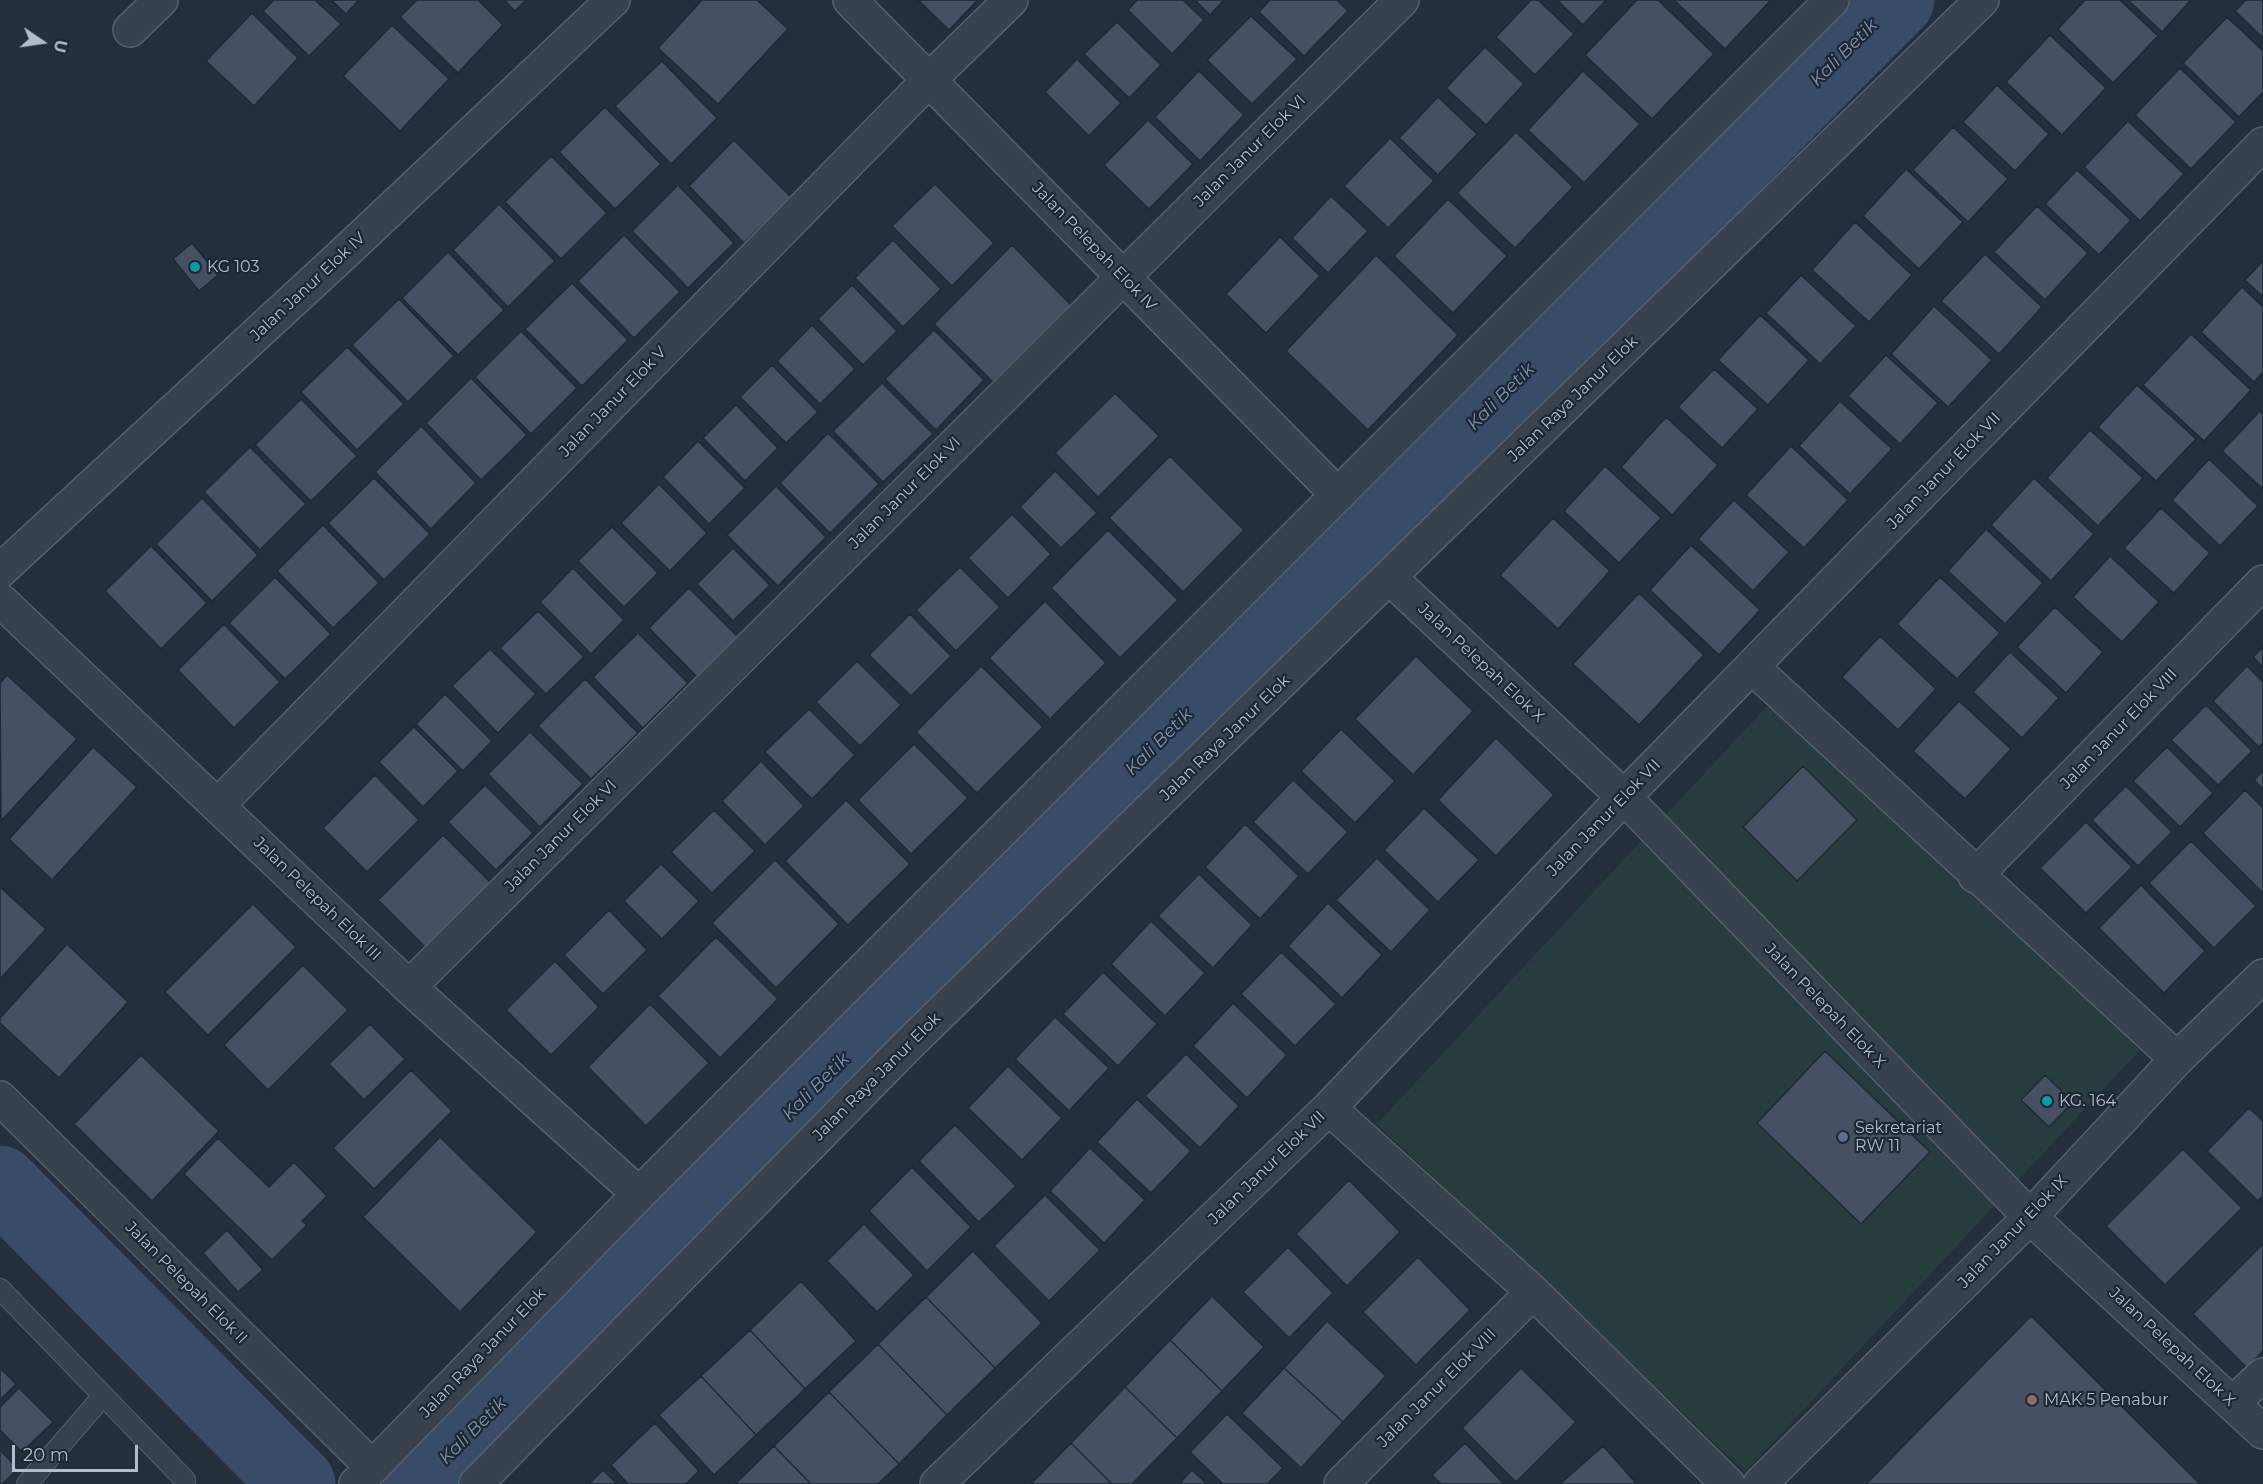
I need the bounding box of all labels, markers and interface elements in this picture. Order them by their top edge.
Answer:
north arrow [12,12,72,72]
water label: Kali Betik [1806,15,1882,91]
text: U [49,38,71,54]
street label: Jalan Janur Elok VI [1190,91,1310,211]
street label: Jalan Pelepah Elok IV [1028,179,1160,315]
street label: Jalan Janur Elok IV [246,229,370,345]
place label: KG 103 [207,257,260,277]
marker: KG 103 [188,260,202,274]
street label: Jalan Raya Janur Elok [1504,332,1642,466]
street label: Jalan Janur Elok V [555,343,671,461]
water label: Kali Betik [1463,359,1539,435]
street label: Jalan Janur Elok VII [1883,408,2005,534]
street label: Jalan Janur Elok VI [845,433,965,553]
street label: Jalan Pelepah Elok X [1414,599,1548,727]
street label: Jalan Janur Elok VIII [2056,665,2182,793]
street label: Jalan Raya Janur Elok [1156,671,1294,805]
water label: Kali Betik [1121,704,1197,780]
street label: Jalan Janur Elok VII [1543,755,1665,881]
street label: Jalan Janur Elok VI [501,776,621,896]
street label: Jalan Pelepah Elok III [249,833,385,965]
street label: Jalan Pelepah Elok X [1761,940,1889,1072]
street label: Jalan Raya Janur Elok [809,1009,945,1145]
water label: Kali Betik [778,1049,854,1125]
place label: KG. 164 [2059,1091,2116,1111]
marker: KG. 164 [2040,1094,2054,1108]
street label: Jalan Janur Elok VII [1204,1107,1330,1229]
place label: Sekretariat RW 11 [1855,1118,1942,1156]
marker: Sekretariat RW 11 [1836,1130,1850,1144]
street label: Jalan Janur Elok IX [1954,1172,2072,1292]
street label: Jalan Pelepah Elok II [121,1218,251,1348]
street label: Jalan Pelepah Elok X [2105,1283,2239,1411]
street label: Jalan Raya Janur Elok [416,1284,550,1422]
street label: Jalan Janur Elok VIII [1374,1325,1500,1451]
place label: MAK 5 Penabur [2044,1390,2169,1410]
water label: Kali Betik [435,1393,511,1469]
marker: MAK 5 Penabur [2025,1393,2039,1407]
scale bar [15,1433,141,1471]
text: 20 m [23,1444,69,1466]

